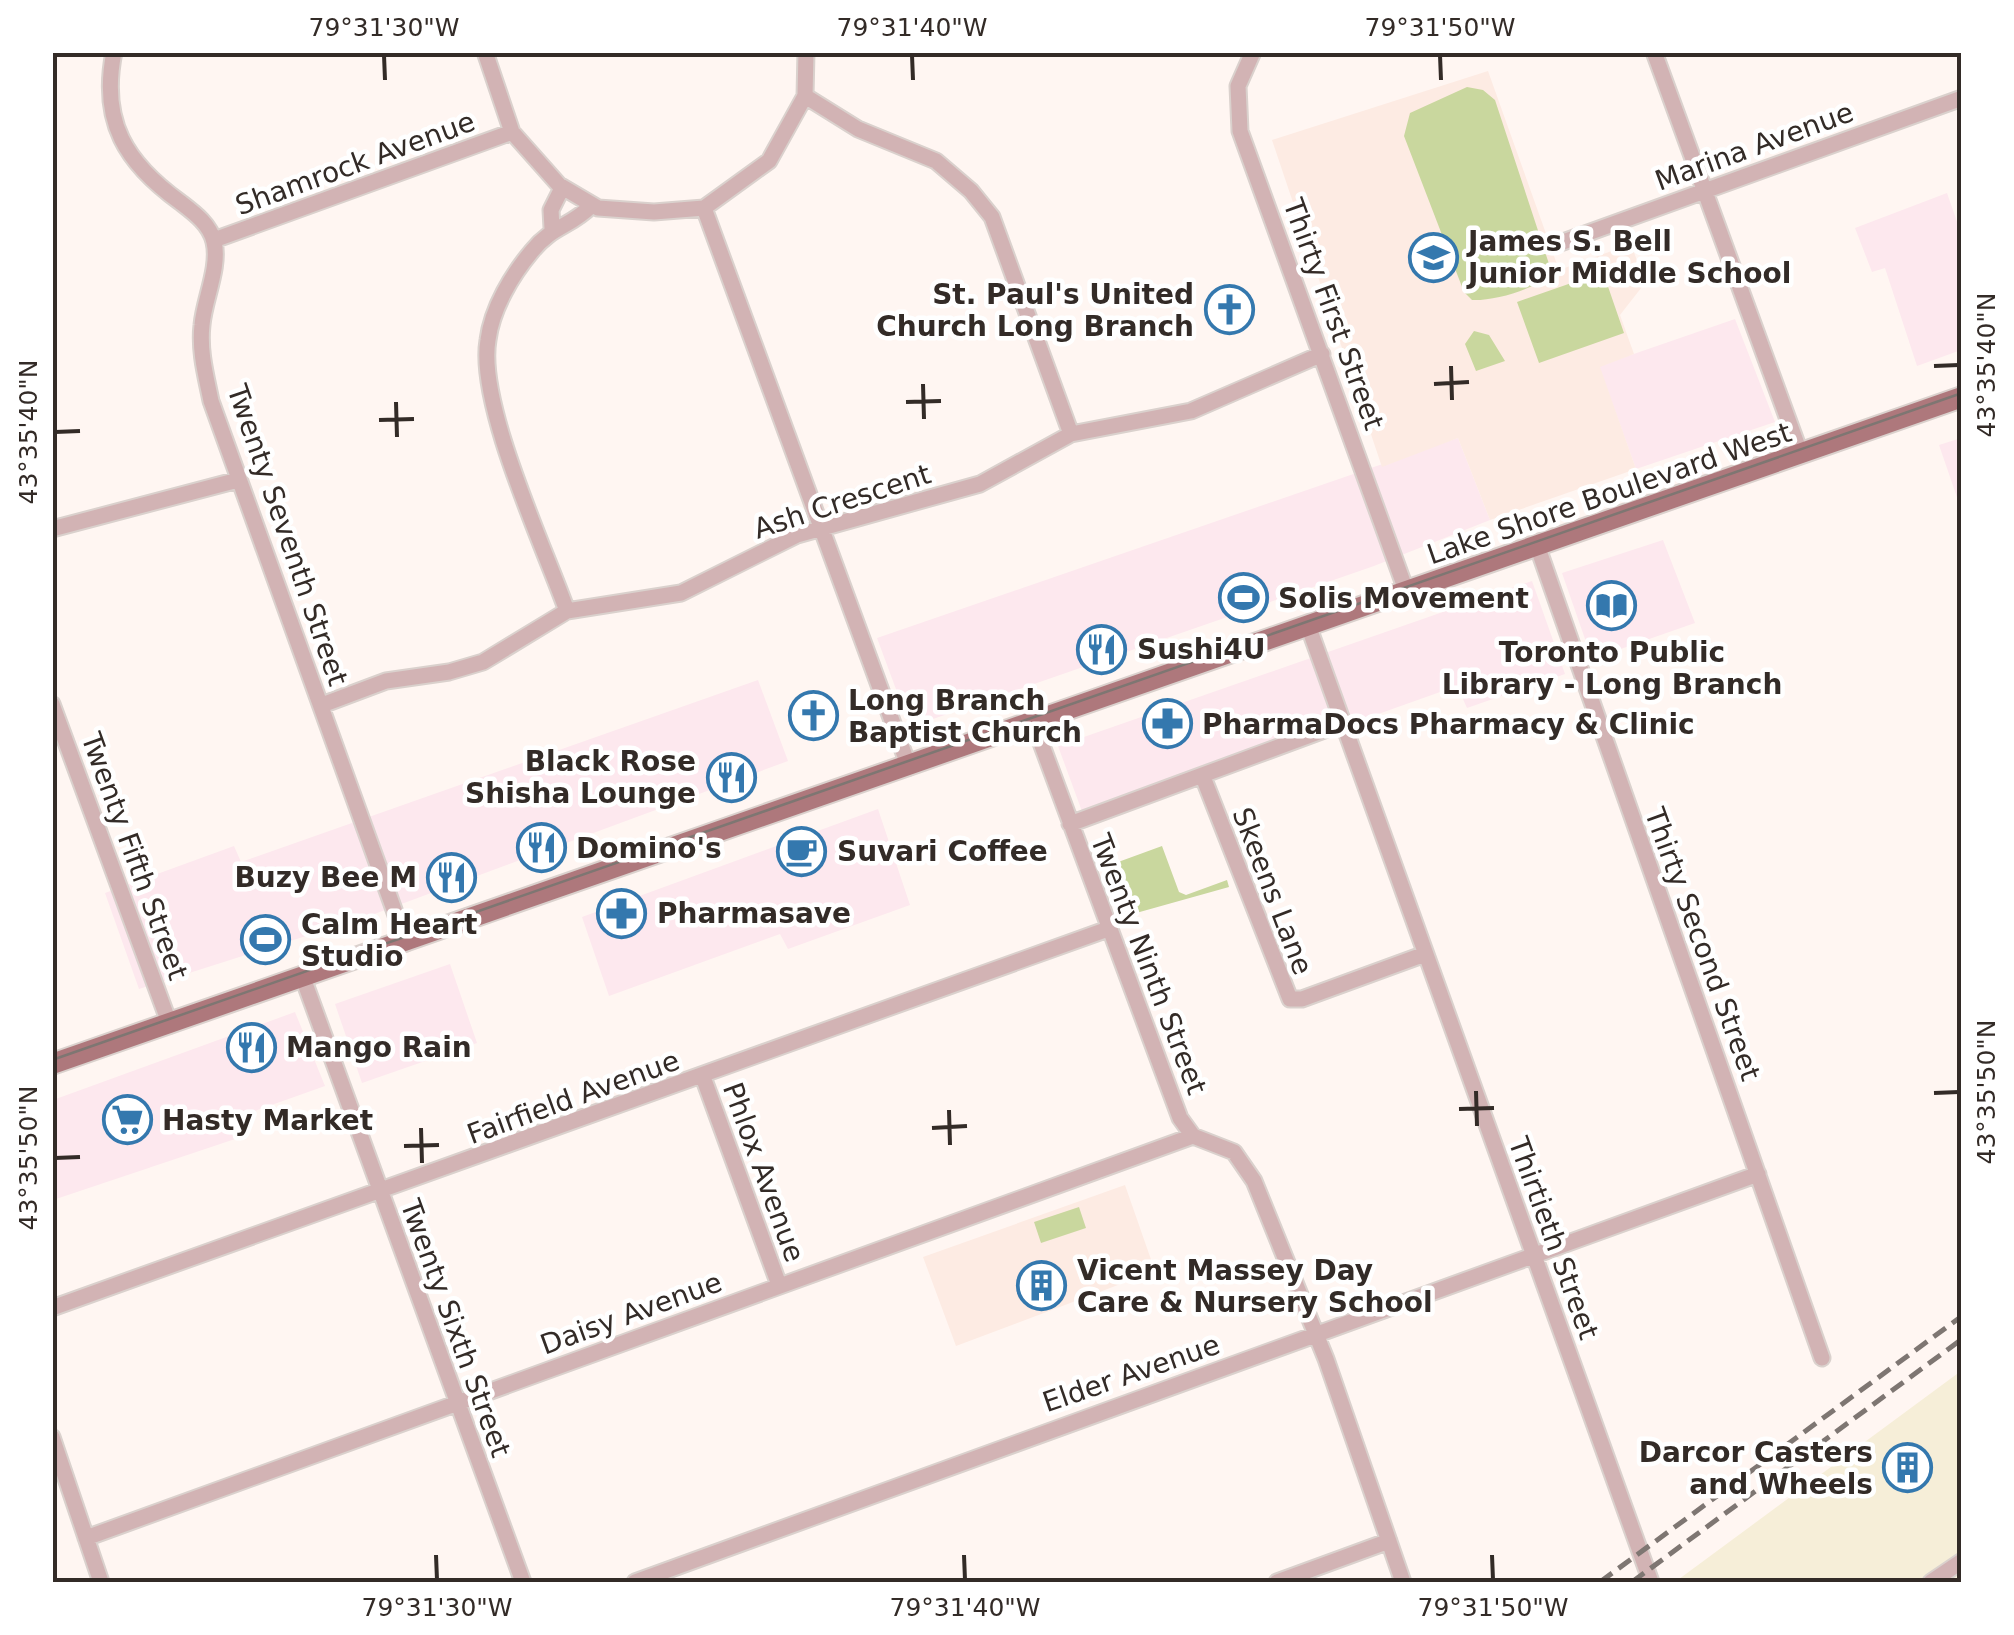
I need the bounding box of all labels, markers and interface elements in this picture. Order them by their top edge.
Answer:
text: 79°31'30"W [308,13,460,42]
text: 79°31'40"W [836,13,988,42]
text: 79°31'50"W [1364,13,1516,42]
street label: Marina Avenue [1651,95,1858,198]
street label: Shamrock Avenue [231,105,479,222]
street label: Thirty First Street [1276,193,1391,434]
place label: James S. Bell Junior Middle School [1466,225,1791,290]
school or university icon: James S. Bell Junior Middle School [1407,231,1459,283]
place label: St. Paul's United Church Long Branch [876,278,1194,343]
church icon: St. Paul's United Church Long Branch [1203,284,1255,336]
text: 43°35'40"N [1972,292,2001,438]
text: 43°35'40"N [14,359,43,505]
street label: Twenty Seventh Street [220,379,355,690]
street label: Lake Shore Boulevard West [1423,415,1796,571]
street label: Ash Crescent [750,457,935,546]
sports icon: Solis Movement [1217,572,1269,624]
library icon: Toronto Public Library - Long Branch [1586,579,1638,631]
place label: Solis Movement [1278,582,1529,615]
restaurant icon: Sushi4U [1076,623,1128,675]
place label: Sushi4U [1137,633,1266,666]
place label: Toronto Public Library - Long Branch [1442,636,1782,701]
place label: Long Branch Baptist Church [848,684,1082,749]
church icon: Long Branch Baptist Church [787,690,839,742]
pharmacy icon: PharmaDocs Pharmacy & Clinic [1141,698,1193,750]
place label: PharmaDocs Pharmacy & Clinic [1202,708,1695,741]
street label: Twenty Fifth Street [74,727,195,984]
place label: Black Rose Shisha Lounge [465,745,696,810]
restaurant icon: Black Rose Shisha Lounge [705,751,757,803]
street label: Thirty Second Street [1637,802,1767,1085]
street label: Skeens Lane [1226,803,1320,979]
restaurant icon: Domino's [515,822,567,874]
cafe icon: Suvari Coffee [776,825,828,877]
street label: Twenty Ninth Street [1083,829,1213,1099]
place label: Domino's [576,832,722,865]
place label: Suvari Coffee [837,835,1048,868]
restaurant icon: Buzy Bee M [426,851,478,903]
place label: Buzy Bee M [234,861,417,894]
pharmacy icon: Pharmasave [596,887,648,939]
place label: Pharmasave [657,897,851,930]
place label: Calm Heart Studio [301,908,477,973]
sports icon: Calm Heart Studio [240,914,292,966]
text: 43°35'50"N [1972,1019,2001,1165]
restaurant icon: Mango Rain [225,1021,277,1073]
place label: Mango Rain [286,1031,472,1064]
street label: Fairfield Avenue [463,1044,684,1151]
street label: Phlox Avenue [716,1078,811,1266]
text: 43°35'50"N [14,1085,43,1231]
supermarket icon: Hasty Market [101,1094,153,1146]
place label: Hasty Market [162,1104,373,1137]
street label: Thirtieth Street [1501,1132,1605,1344]
street label: Twenty Sixth Street [393,1194,517,1461]
place label: Vicent Massey Day Care & Nursery School [1077,1254,1433,1319]
building icon: Vicent Massey Day Care & Nursery School [1016,1260,1068,1312]
street label: Daisy Avenue [536,1265,726,1362]
street label: Elder Avenue [1038,1328,1224,1419]
place label: Darcor Casters and Wheels [1639,1436,1873,1501]
building icon: Darcor Casters and Wheels [1882,1442,1934,1494]
text: 79°31'30"W [361,1593,513,1622]
text: 79°31'40"W [889,1593,1041,1622]
text: 79°31'50"W [1417,1593,1569,1622]

